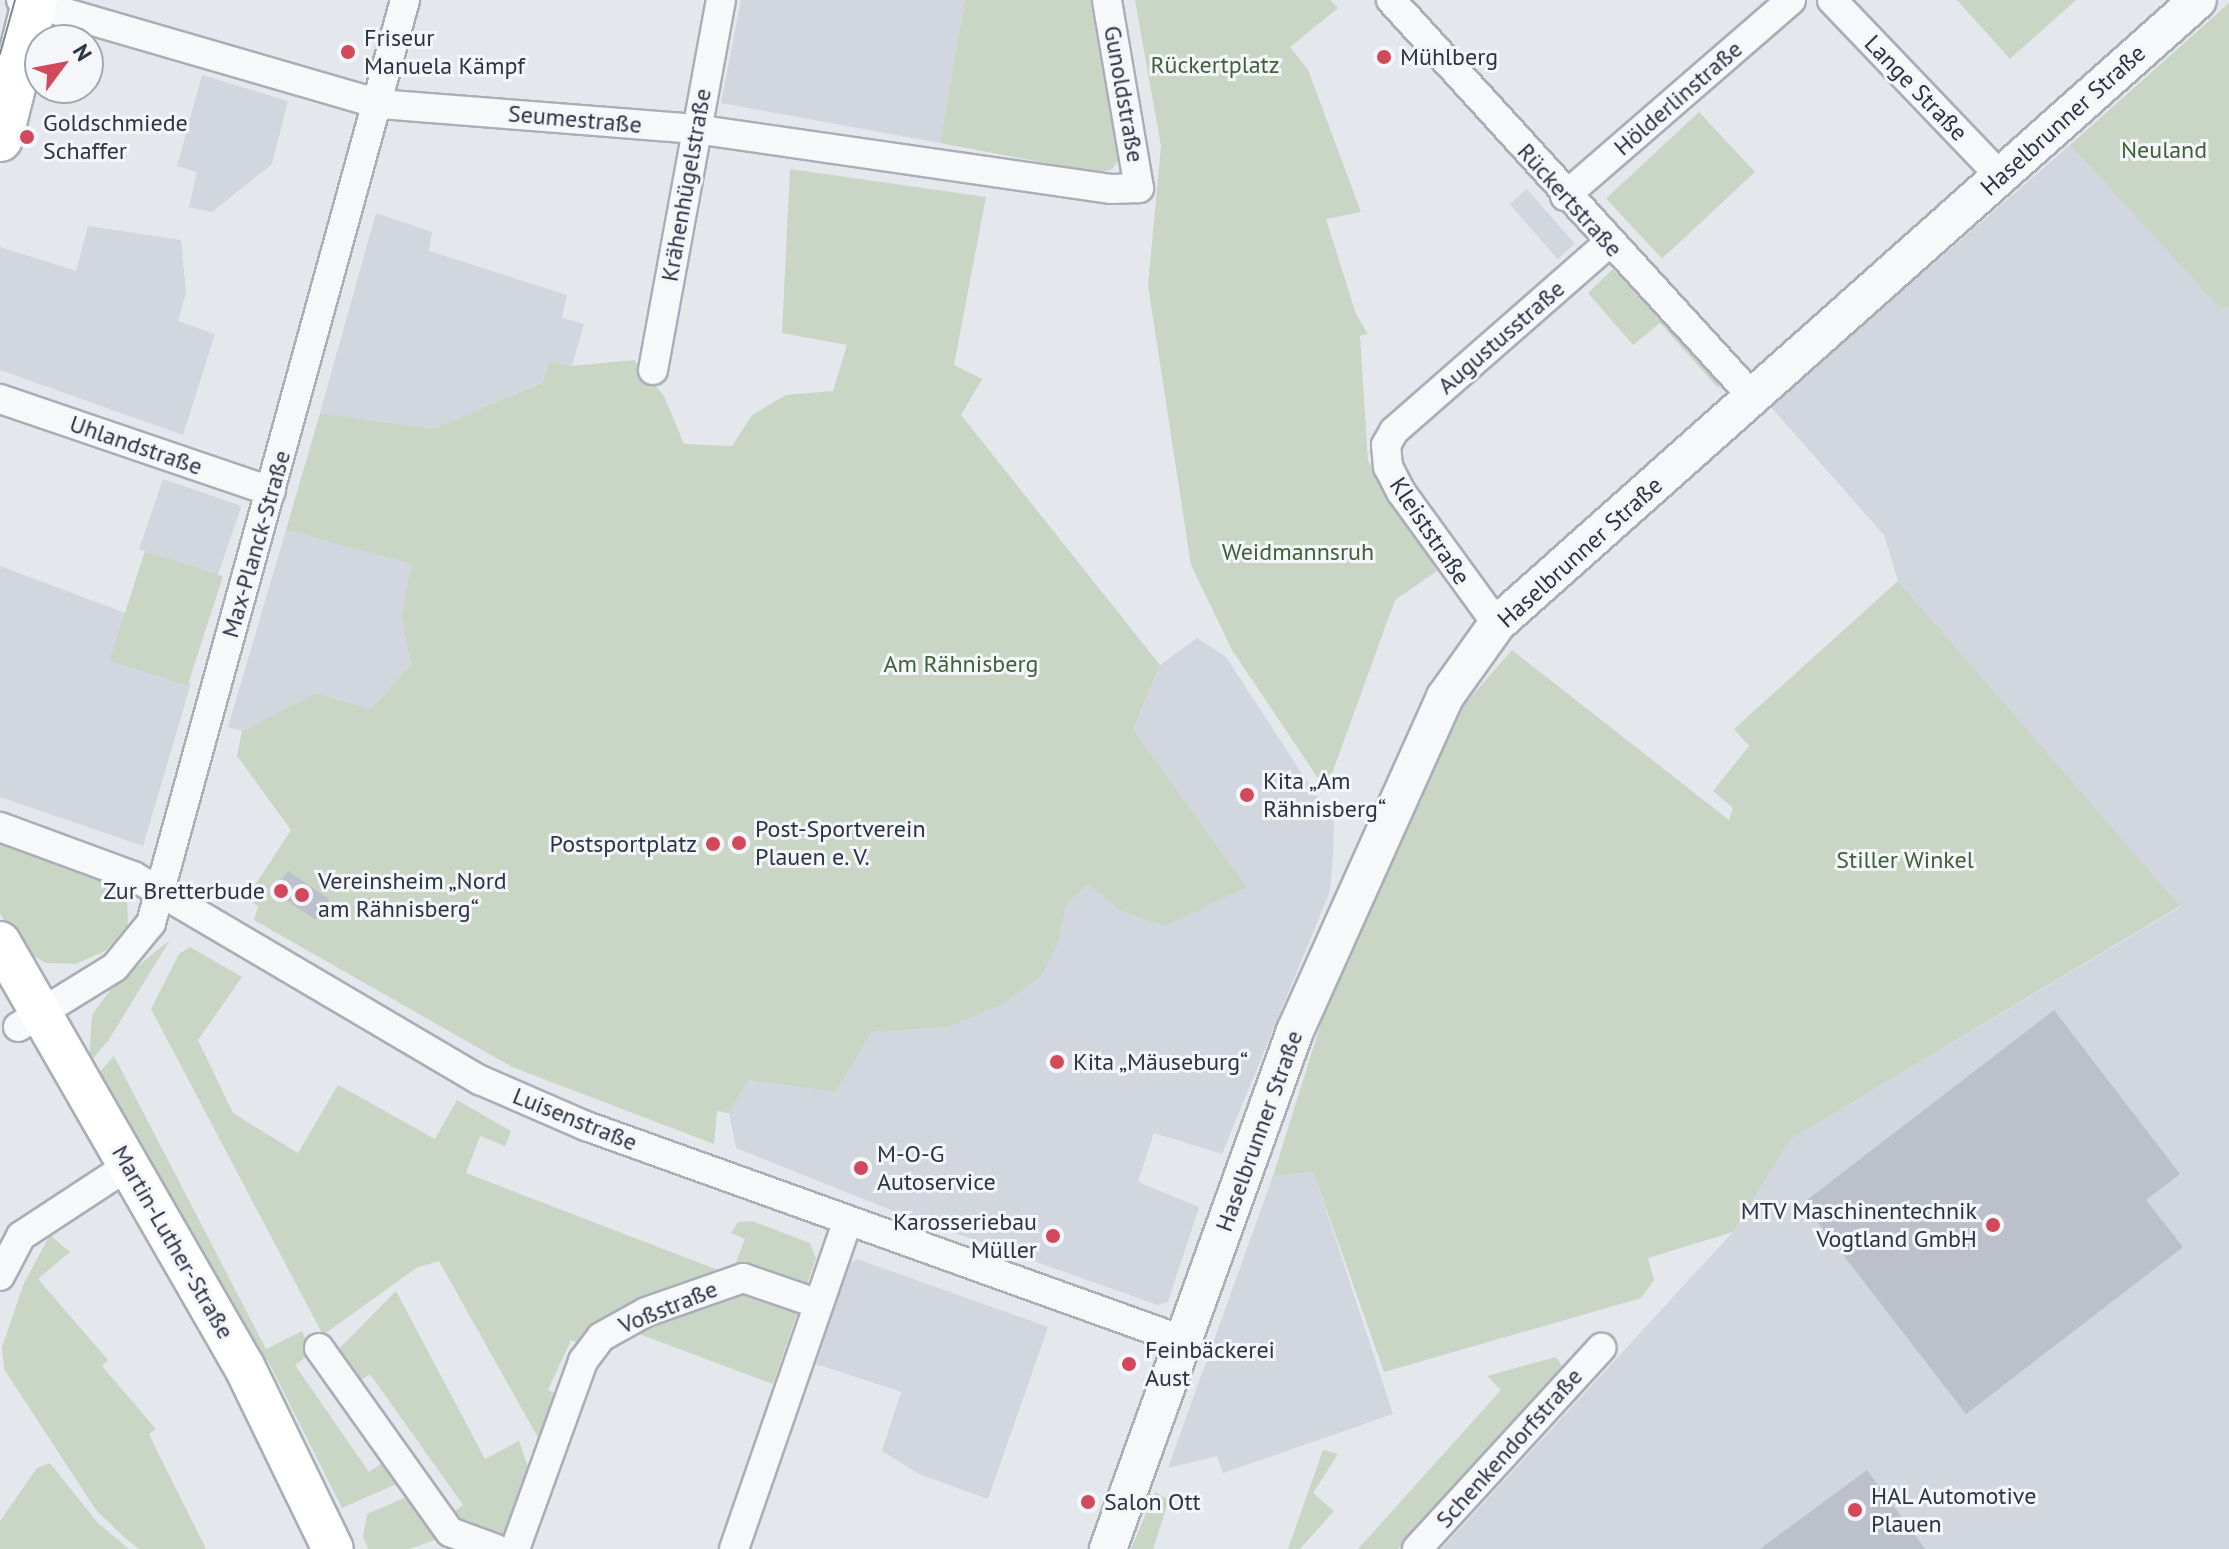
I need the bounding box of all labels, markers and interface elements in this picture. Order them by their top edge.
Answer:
street label: Gunoldstraße [1098,23,1150,165]
north arrow [24,24,104,104]
place label: Friseur Manuela Kämpf [364,24,525,80]
street label: Lange Straße [1858,29,1974,147]
street label: Hölderlinstraße [1608,34,1748,162]
street label: Haselbrunner Straße [1975,38,2151,202]
text: N [67,39,98,66]
marker: Friseur Manuela Kämpf [339,43,357,61]
place label: Mühlberg [1400,43,1498,71]
marker: Mühlberg [1375,48,1393,66]
park label: Rückertplatz [1151,51,1279,79]
street label: Krähenhügelstraße [655,86,717,284]
street label: Seumestraße [507,99,643,139]
place label: Goldschmiede Schaffer [43,109,188,165]
marker: Goldschmiede Schaffer [18,128,36,146]
park label: Neuland [2121,136,2207,164]
street label: Rückertstraße [1511,137,1629,263]
street label: Augustusstraße [1432,274,1570,400]
street label: Uhlandstraße [66,409,206,481]
street label: Max-Planck-Straße [215,447,297,641]
street label: Haselbrunner Straße [1492,470,1668,634]
street label: Kleiststraße [1384,472,1476,590]
park label: Weidmannsruh [1222,538,1374,566]
park label: Am Rähnisberg [884,650,1038,678]
place label: Kita „Am Rähnisberg“ [1263,767,1386,823]
marker: Kita „Am Rähnisberg“ [1238,786,1256,804]
place label: Post-Sportverein Plauen e. V. [755,815,926,871]
place label: Postsportplatz [550,830,697,858]
marker: Post-Sportverein Plauen e. V. [730,834,748,852]
marker: Postsportplatz [704,835,722,853]
park label: Stiller Winkel [1836,846,1974,874]
place label: Vereinsheim „Nord am Rähnisberg“ [318,867,508,923]
place label: Zur Bretterbude [103,877,265,905]
marker: Zur Bretterbude [272,882,290,900]
marker: Vereinsheim „Nord am Rähnisberg“ [293,886,311,904]
street label: Haselbrunner Straße [1209,1027,1309,1235]
place label: Kita „Mäuseburg“ [1073,1048,1250,1076]
marker: Kita „Mäuseburg“ [1048,1053,1066,1071]
street label: Luisenstraße [509,1081,641,1157]
street label: Martin-Luther-Straße [106,1140,240,1344]
place label: M-O-G Autoservice [877,1140,996,1196]
marker: M-O-G Autoservice [852,1159,870,1177]
place label: MTV Maschinentechnik Vogtland GmbH [1740,1197,1977,1253]
place label: Karosseriebau Müller [893,1208,1037,1264]
marker: MTV Maschinentechnik Vogtland GmbH [1984,1216,2002,1234]
marker: Karosseriebau Müller [1044,1227,1062,1245]
street label: Voßstraße [614,1274,722,1340]
place label: Feinbäckerei Aust [1145,1336,1275,1392]
marker: Feinbäckerei Aust [1120,1355,1138,1373]
street label: Schenkendorfstraße [1430,1362,1588,1534]
place label: HAL Automotive Plauen [1871,1482,2038,1538]
place label: Salon Ott [1104,1488,1201,1516]
marker: Salon Ott [1079,1493,1097,1511]
marker: HAL Automotive Plauen [1846,1501,1864,1519]

